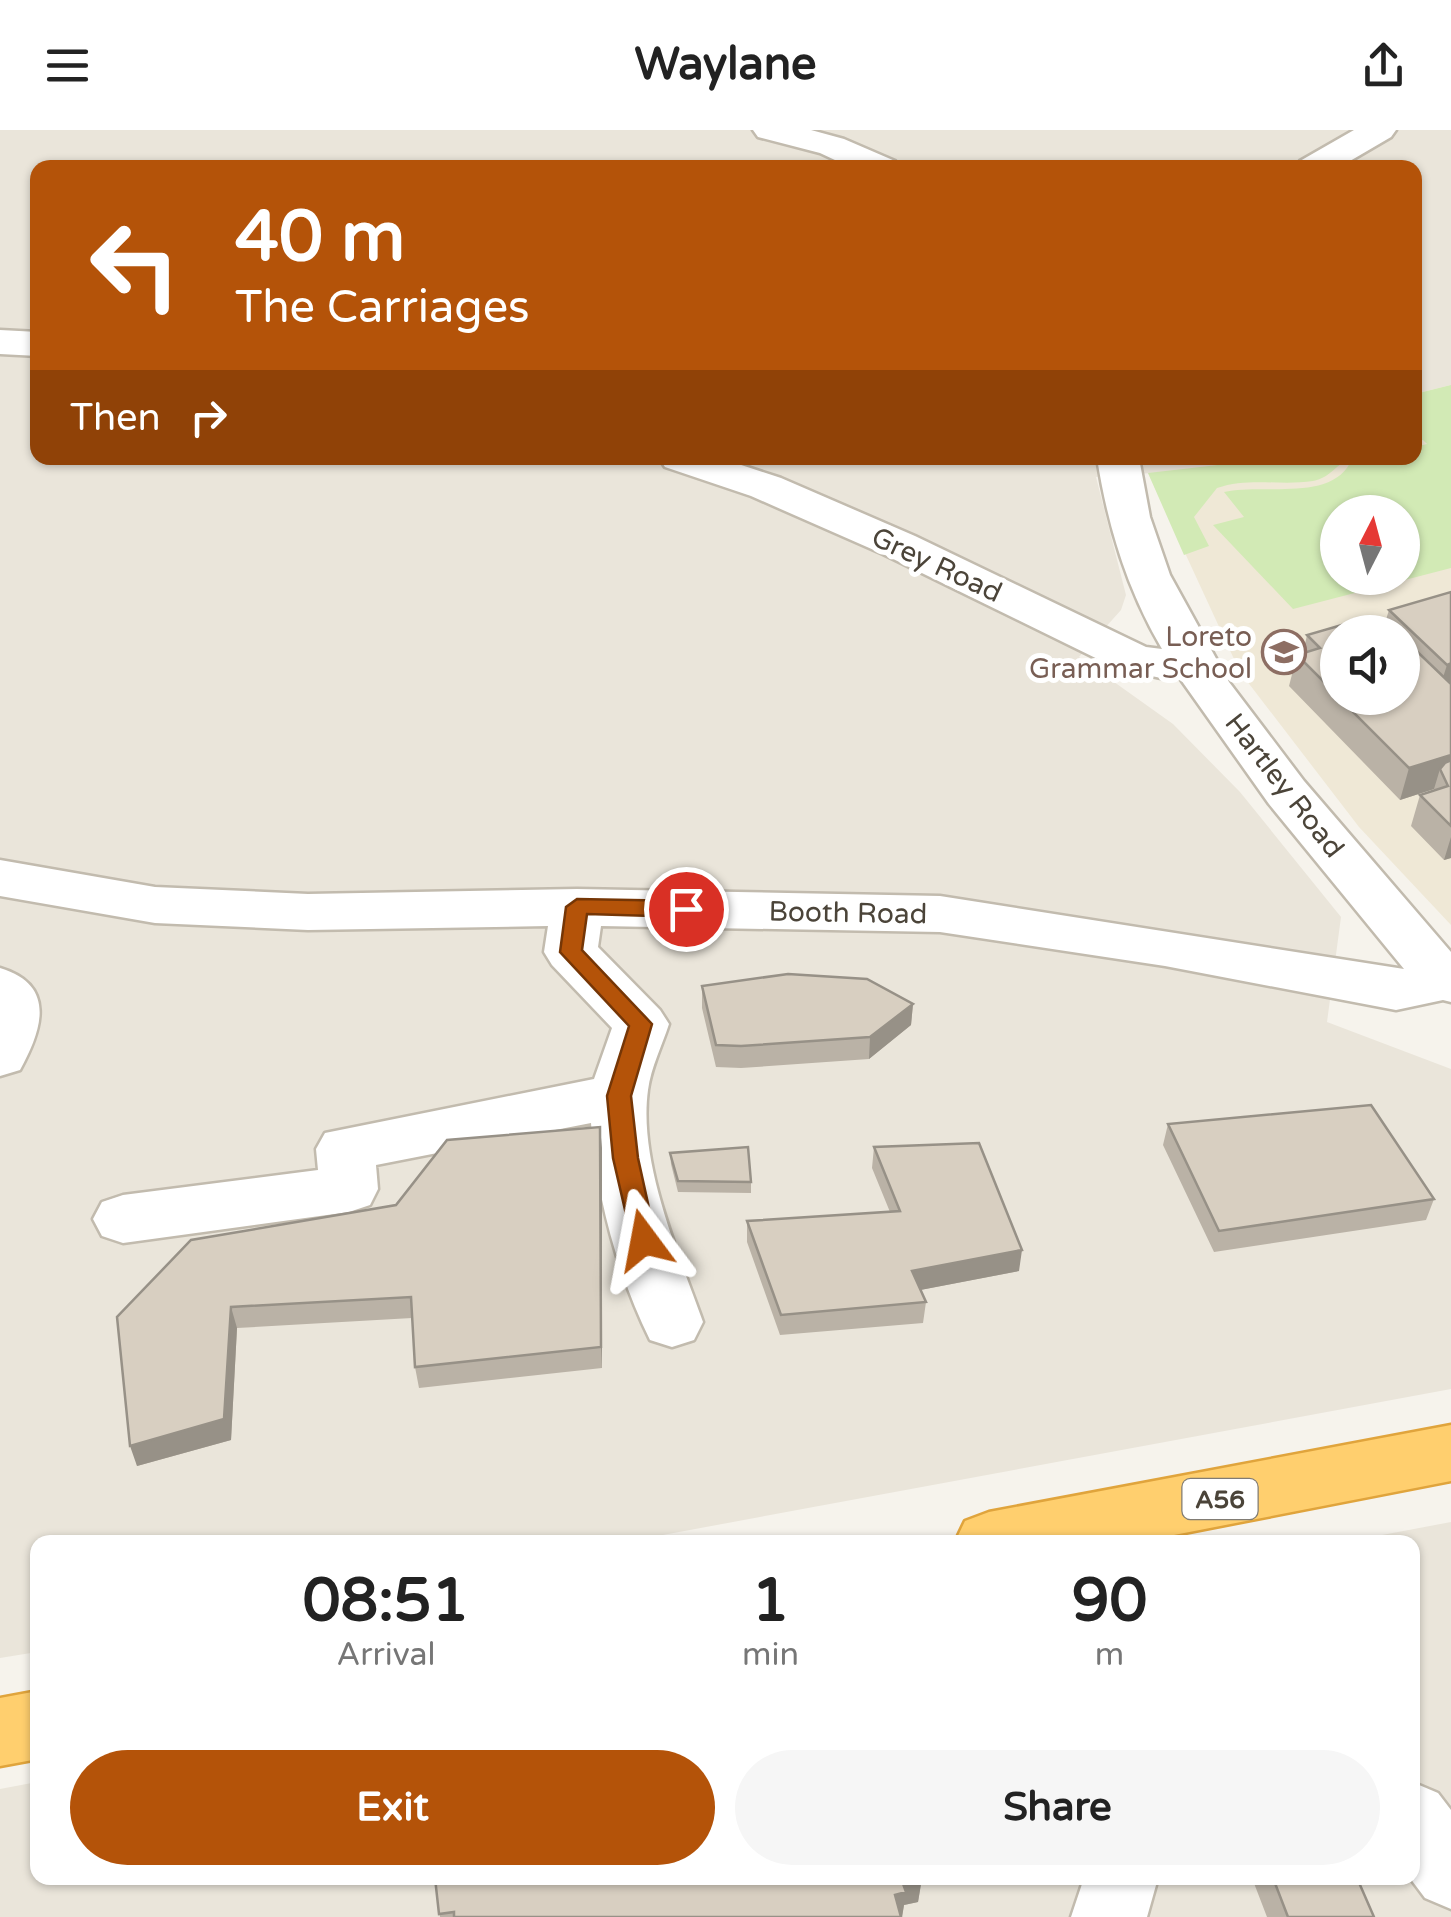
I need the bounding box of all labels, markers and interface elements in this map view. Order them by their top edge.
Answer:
icon: menu [40,38,95,93]
text: Waylane [634,38,817,92]
icon: share [1356,38,1411,93]
text: 40 m [235,196,405,280]
icon: left [70,200,200,330]
text: The Carriages [235,281,530,335]
icon: right [181,390,236,445]
text: Then [70,395,161,441]
north arrow [1320,495,1420,595]
map controls [1320,495,1420,715]
street label: Grey Road [866,520,1007,610]
button: sound [1320,615,1420,715]
place label: Loreto Grammar School [1029,620,1252,686]
school or university icon: Loreto Grammar School [1261,629,1307,675]
street label: Hartley Road [1217,707,1351,865]
pin [644,867,729,952]
icon: arrive [659,882,714,937]
street label: Booth Road [768,895,928,931]
position arrow [592,1188,696,1292]
road number: A56 [1182,1479,1258,1519]
text: 08:51 [303,1565,469,1637]
text: 1 [752,1565,789,1637]
text: 90 [1072,1565,1147,1637]
text: Arrival [337,1636,435,1674]
text: min [742,1636,799,1674]
text: m [1095,1636,1124,1674]
button: Exit [70,1750,715,1865]
button: Share [735,1750,1380,1865]

